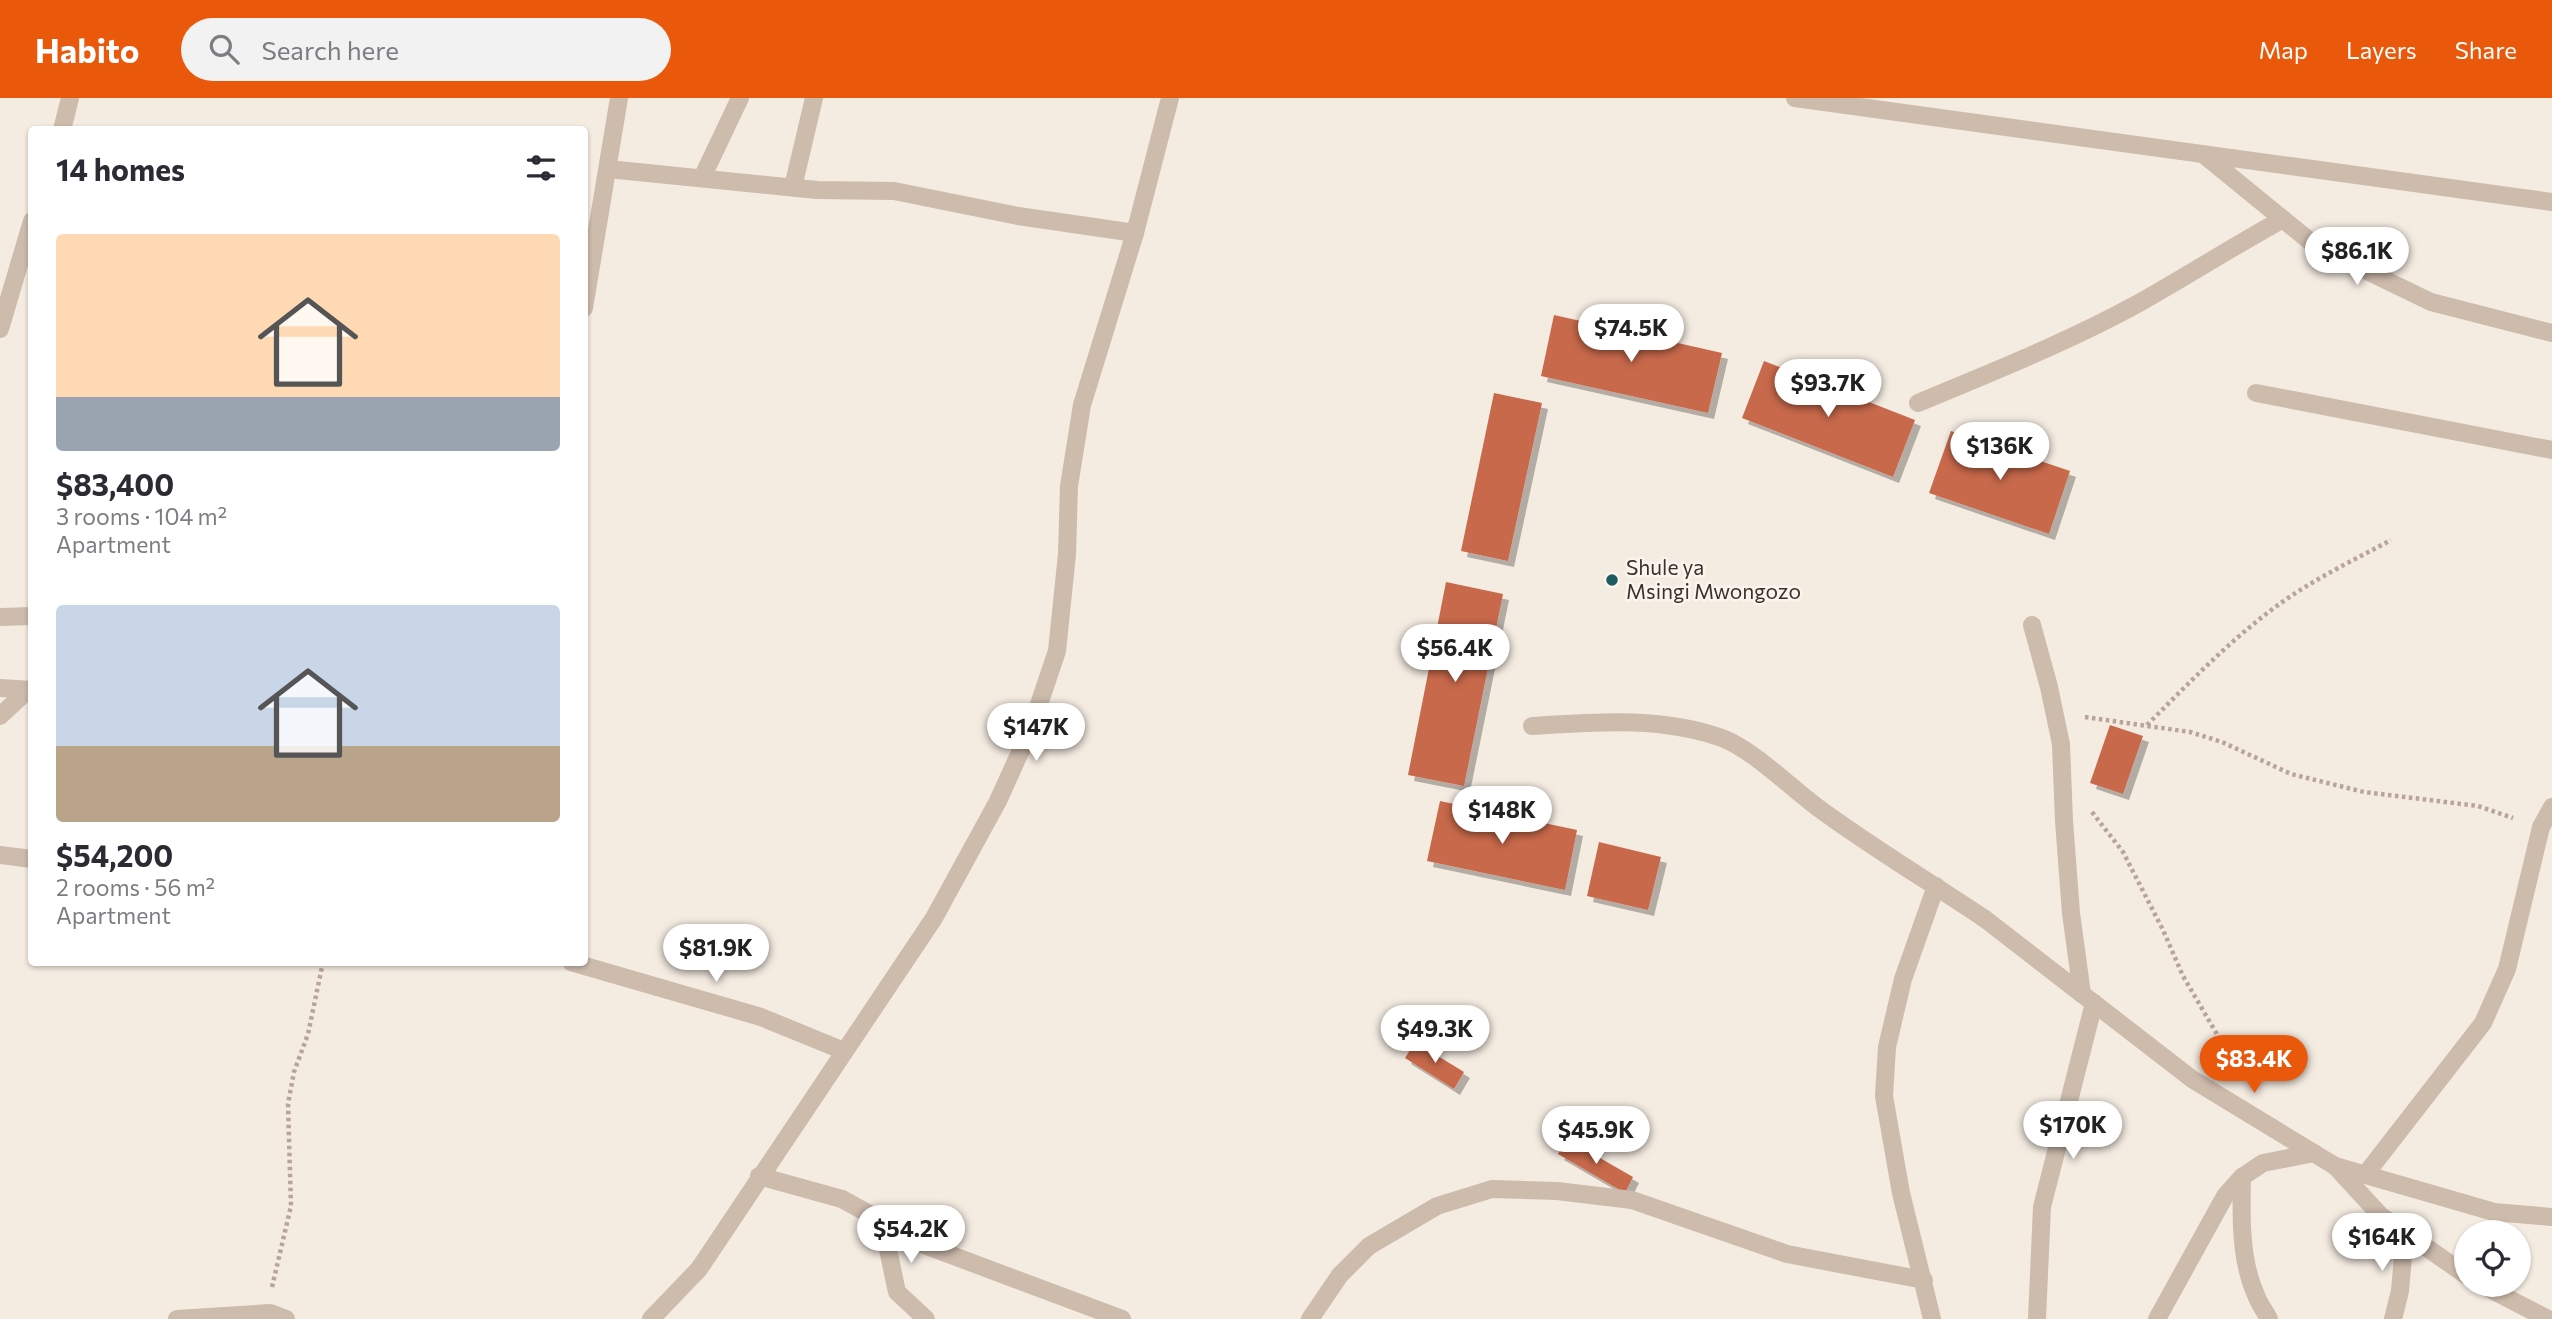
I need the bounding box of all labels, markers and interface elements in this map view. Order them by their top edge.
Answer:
search box [181,18,671,81]
text: Habito [35,29,139,70]
icon: search [205,30,243,68]
text: Search here [261,34,399,65]
text: Map [2259,35,2308,64]
text: Layers [2346,35,2417,64]
text: Share [2455,35,2517,64]
icon: filters [522,149,560,187]
text: 14 homes [56,150,185,187]
pin: $86.1K [2300,228,2414,287]
text: $86.1K [2321,236,2393,264]
icon: home [245,279,371,405]
pin: $74.5K [1574,304,1688,364]
text: $74.5K [1594,313,1668,341]
pin: $93.7K [1771,360,1885,419]
text: $93.7K [1791,368,1865,396]
pin: $136K [1951,422,2049,482]
text: $136K [1966,431,2034,459]
text: $83,400 [56,465,174,502]
text: 3 rooms · 104 m² [56,502,227,530]
text: Apartment [56,530,171,558]
place label: Shule ya Msingi Mwongozo [1626,554,1801,603]
marker: Shule ya Msingi Mwongozo [1604,572,1620,588]
pin: $56.4K [1398,624,1512,684]
text: $56.4K [1417,633,1493,661]
icon: home [245,650,371,776]
pin: $147K [987,704,1085,763]
text: $147K [1003,712,1069,740]
pin: $148K [1453,786,1551,846]
text: $148K [1468,795,1536,823]
text: $54,200 [56,836,173,873]
text: 2 rooms · 56 m² [56,873,215,901]
text: Apartment [56,901,171,929]
pin: $81.9K [659,924,773,984]
text: $81.9K [679,933,753,961]
pin: $49.3K [1378,1006,1492,1065]
text: $49.3K [1397,1014,1473,1042]
pin: $83.4K [2197,1035,2311,1095]
text: $83.4K [2216,1044,2292,1072]
pin: $170K [2024,1102,2122,1161]
pin: $45.9K [1539,1107,1653,1166]
text: $170K [2039,1110,2107,1138]
text: $45.9K [1558,1115,1634,1143]
pin: $54.2K [854,1206,968,1265]
text: $54.2K [873,1214,949,1242]
pin: $164K [2333,1214,2431,1273]
map controls [2454,1220,2531,1297]
button: locate [2454,1220,2531,1297]
text: $164K [2348,1222,2416,1250]

